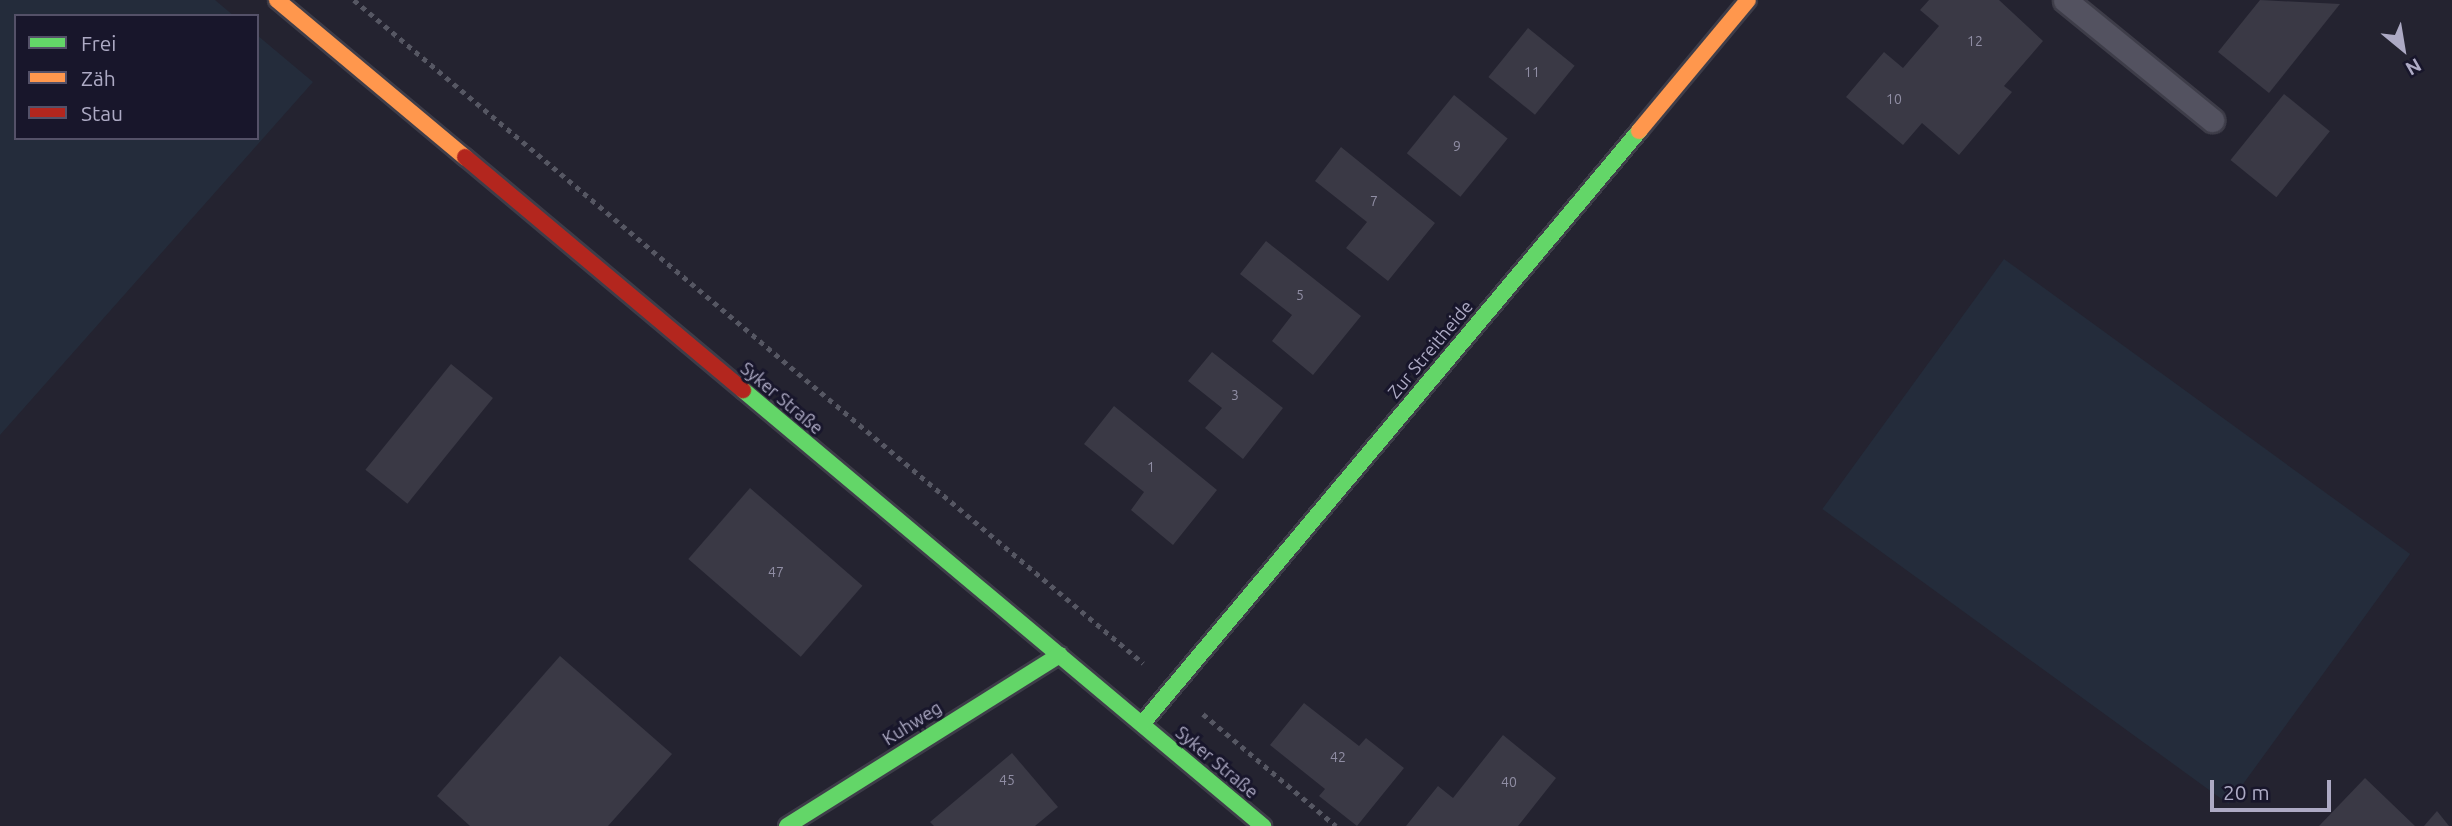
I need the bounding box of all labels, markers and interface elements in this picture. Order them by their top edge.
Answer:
legend [14,14,259,140]
north arrow [2368,14,2438,84]
text: Frei [81,31,116,55]
house number: 12 [1967,33,1983,49]
text: N [2402,54,2425,80]
house number: 11 [1524,64,1540,80]
text: Zäh [81,66,116,90]
house number: 10 [1886,91,1902,107]
text: Stau [81,101,123,125]
house number: 9 [1453,138,1461,154]
house number: 7 [1370,193,1378,209]
house number: 5 [1296,287,1304,303]
street label: Zur Streitheide [1383,296,1477,402]
street label: Syker Straße [736,357,828,439]
house number: 3 [1231,387,1239,403]
house number: 1 [1147,459,1155,475]
house number: 47 [768,564,784,580]
street label: Kuhweg [878,696,946,750]
street label: Syker Straße [1171,721,1263,803]
house number: 42 [1330,749,1346,765]
scale bar [2214,766,2335,810]
house number: 45 [999,772,1015,788]
house number: 40 [1501,774,1517,790]
text: 20 m [2223,780,2270,804]

